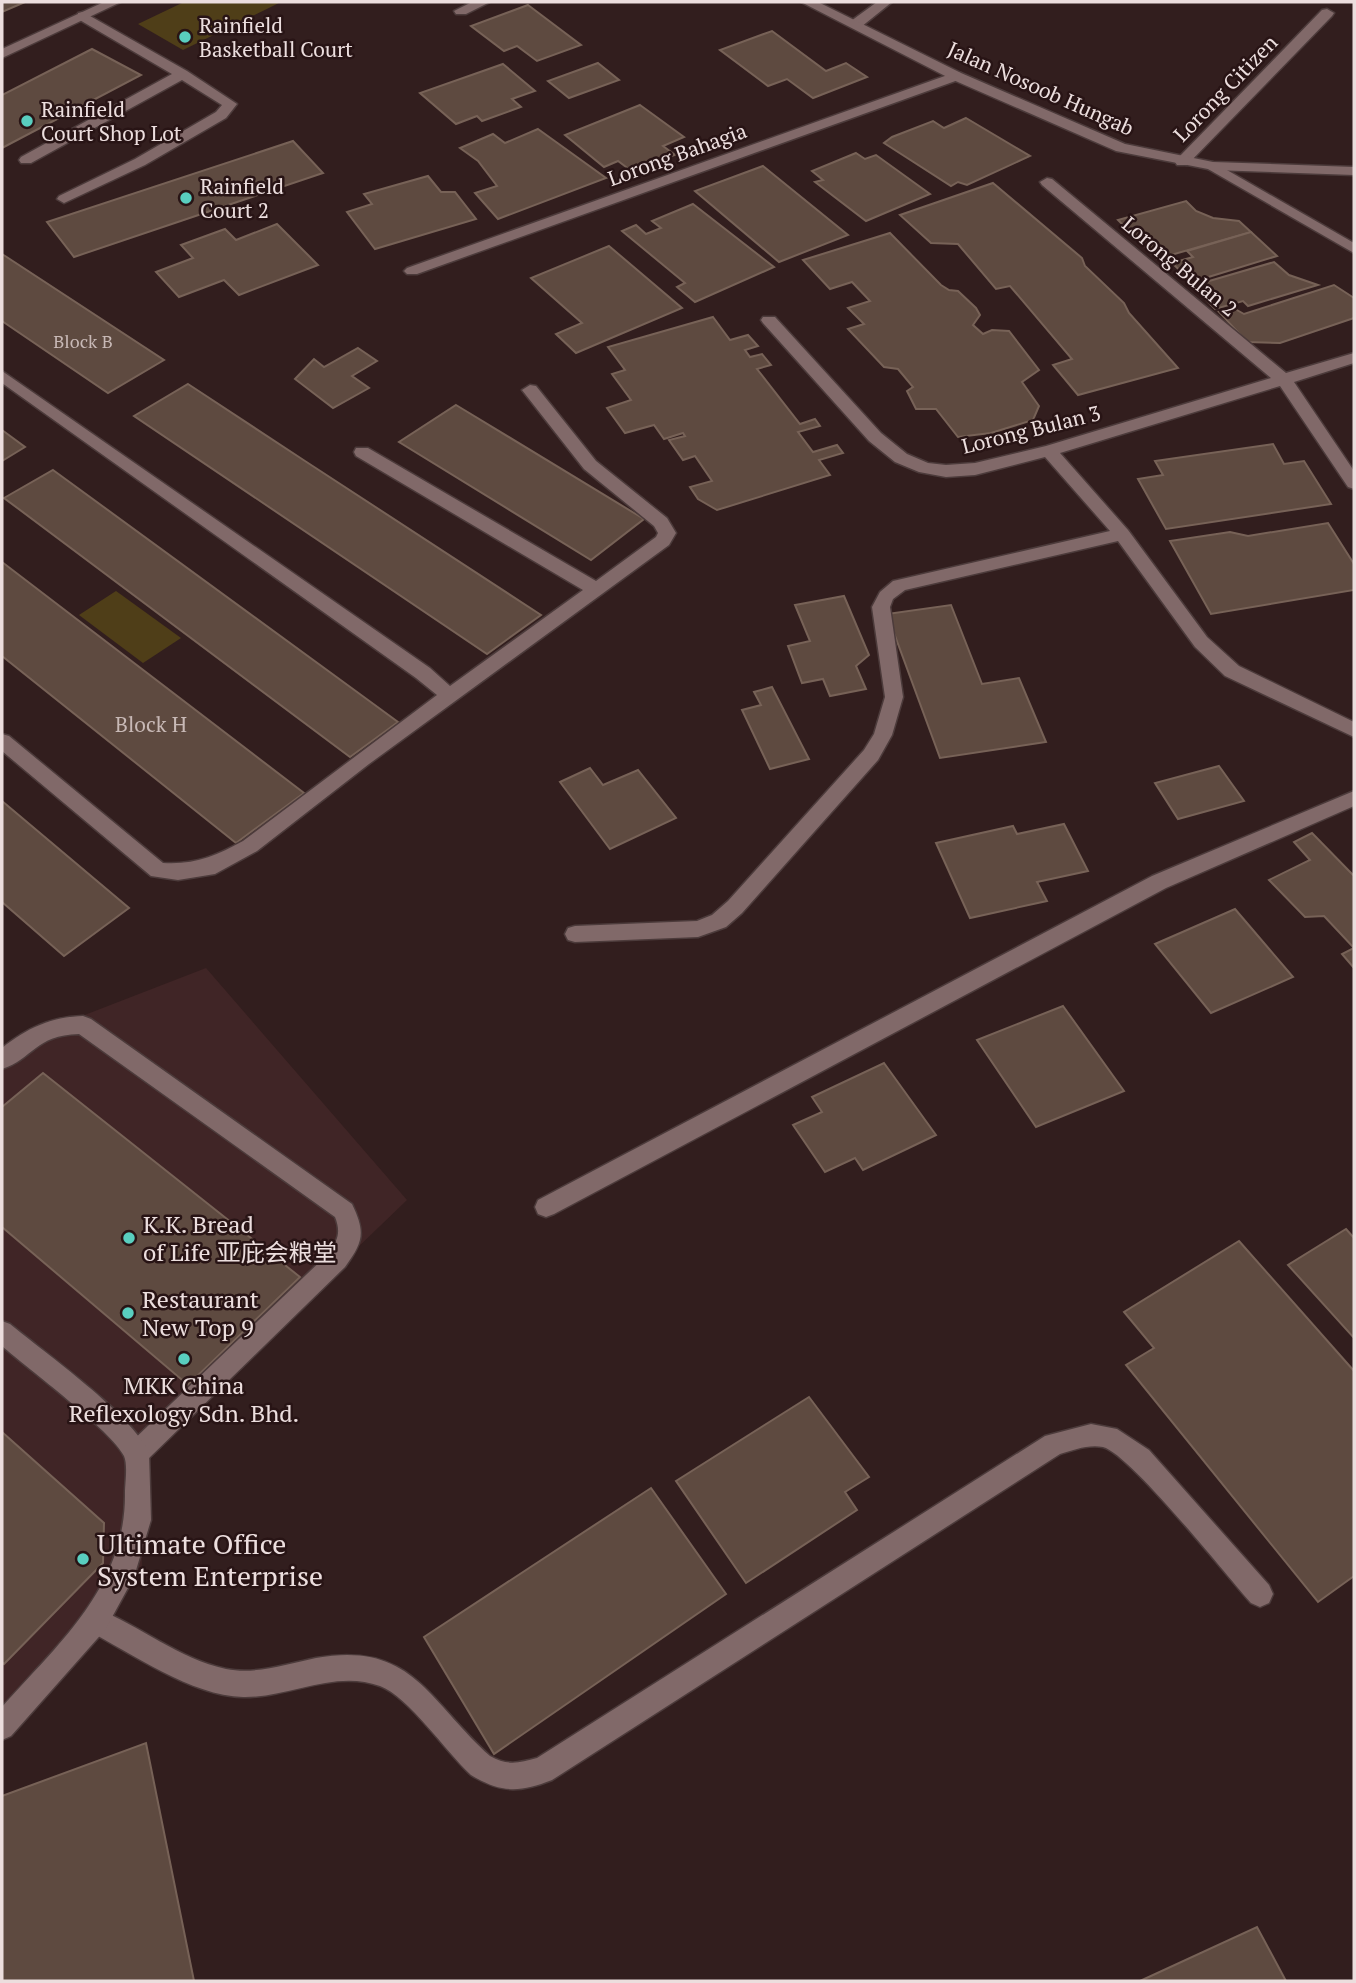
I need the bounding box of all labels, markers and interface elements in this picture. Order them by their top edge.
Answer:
place label: Rainfield Basketball Court [199,11,353,63]
street label: Lorong Citizen [1167,28,1284,148]
marker: Rainfield Basketball Court [177,29,193,45]
street label: Jalan Nosoob Hungab [943,34,1139,142]
place label: Rainfield Court Shop Lot [41,95,182,147]
marker: Rainfield Court Shop Lot [19,113,35,129]
street label: Lorong Bahagia [604,116,751,192]
place label: Rainfield Court 2 [200,172,284,224]
marker: Rainfield Court 2 [178,190,194,206]
street label: Lorong Bulan 2 [1117,210,1243,322]
house number: Block B [53,329,113,353]
street label: Lorong Bulan 3 [959,398,1103,460]
house number: Block H [115,710,187,738]
place label: K.K. Bread of Life 亚庇会粮堂 [143,1208,336,1268]
marker: K.K. Bread of Life 亚庇会粮堂 [121,1230,137,1246]
place label: Restaurant New Top 9 [142,1283,259,1343]
marker: Restaurant New Top 9 [120,1305,136,1321]
marker: MKK China Reflexology Sdn. Bhd. [176,1351,192,1367]
place label: MKK China Reflexology Sdn. Bhd. [69,1369,299,1429]
place label: Ultimate Office System Enterprise [97,1525,323,1594]
marker: Ultimate Office System Enterprise [75,1551,91,1567]

